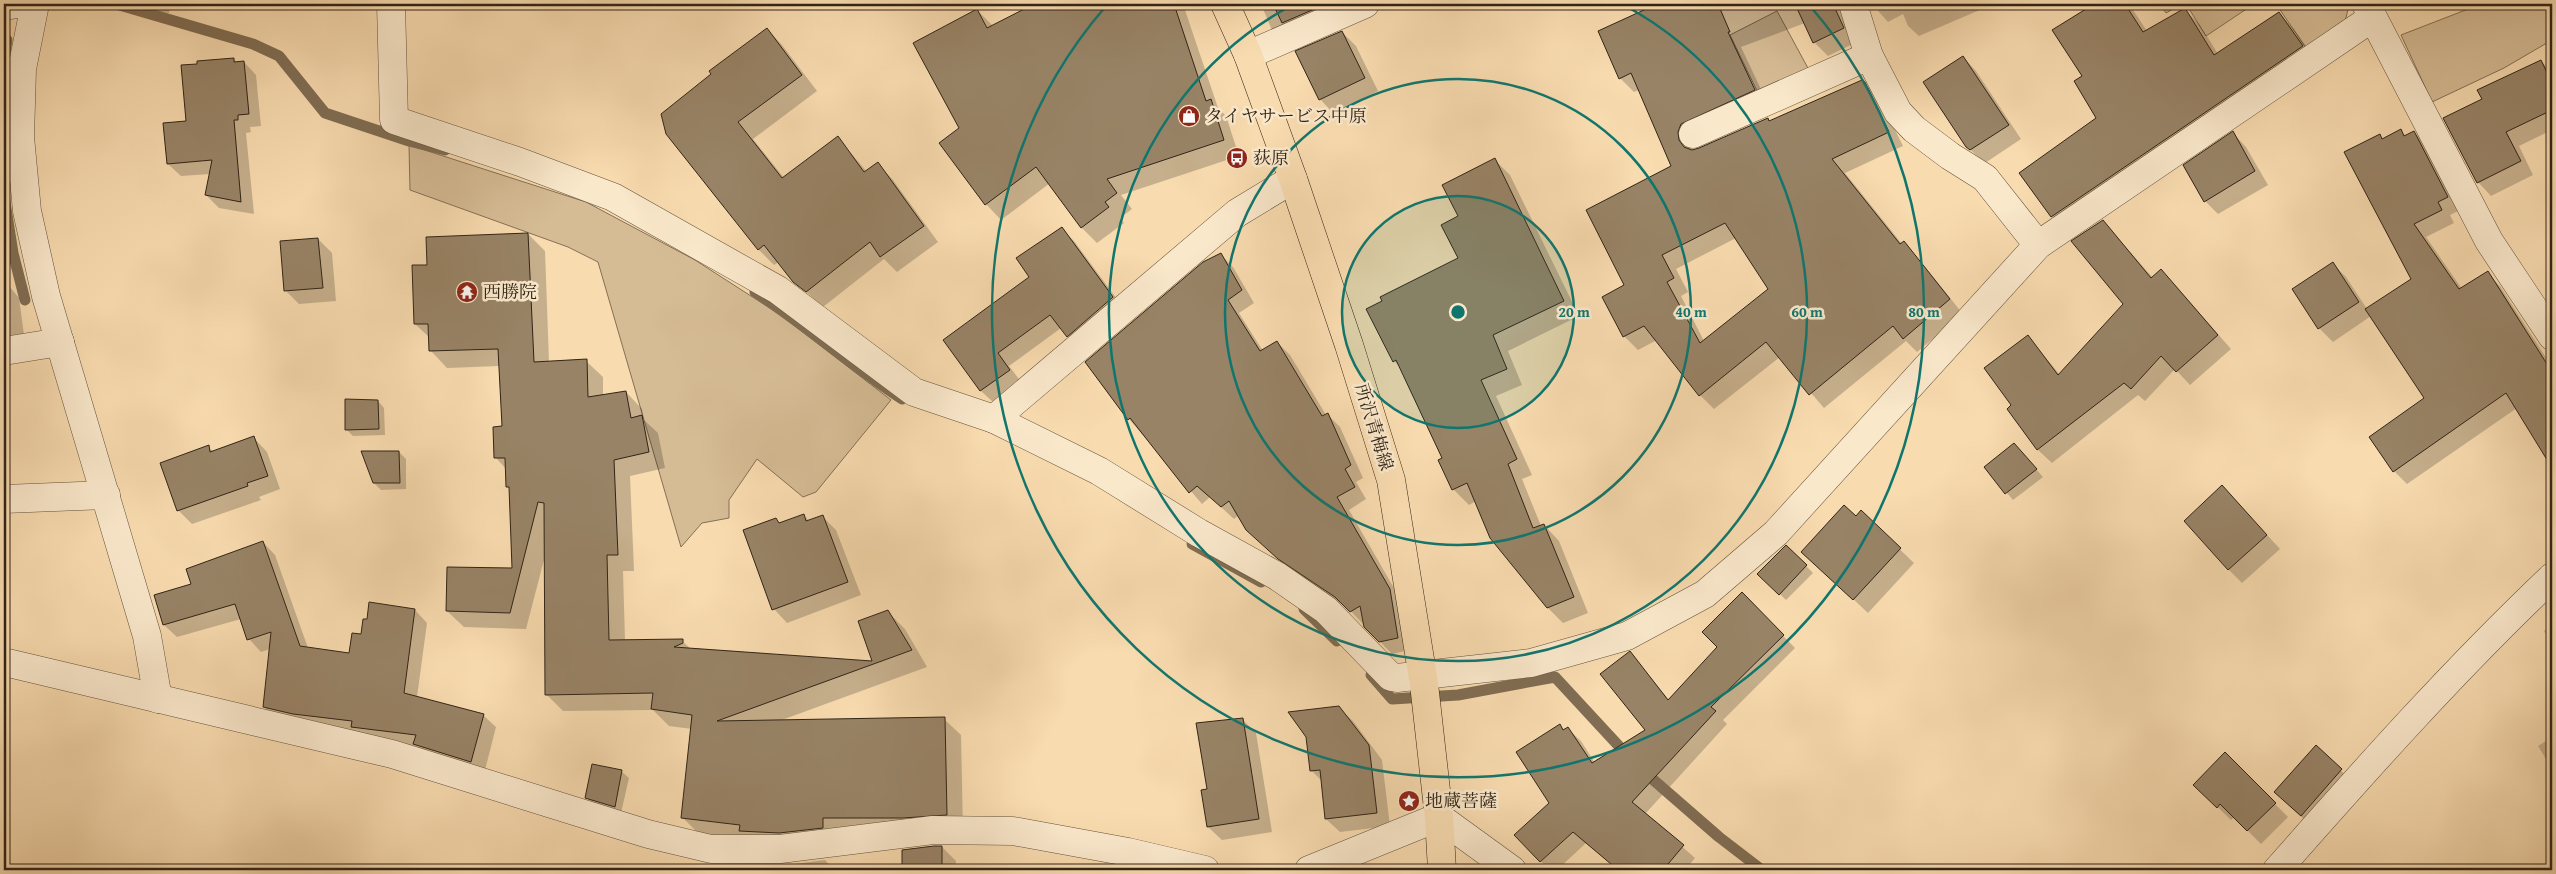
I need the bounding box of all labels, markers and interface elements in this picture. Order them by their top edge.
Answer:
place label: タイヤサービス中原 [1205,102,1367,129]
shop icon: タイヤサービス中原 [1177,104,1201,128]
place label: 荻原 [1253,144,1289,171]
bus stop icon: 荻原 [1225,146,1249,170]
place label: 西勝院 [483,278,537,305]
temple icon: 西勝院 [455,280,479,304]
text: 20 m [1558,301,1590,322]
text: 40 m [1675,301,1707,322]
text: 60 m [1791,301,1823,322]
text: 80 m [1908,301,1940,322]
centre of rings [1449,303,1467,321]
street label: 所沢青梅線 [1348,380,1401,474]
place label: 地蔵菩薩 [1425,787,1497,814]
place icon: 地蔵菩薩 [1397,789,1421,813]

